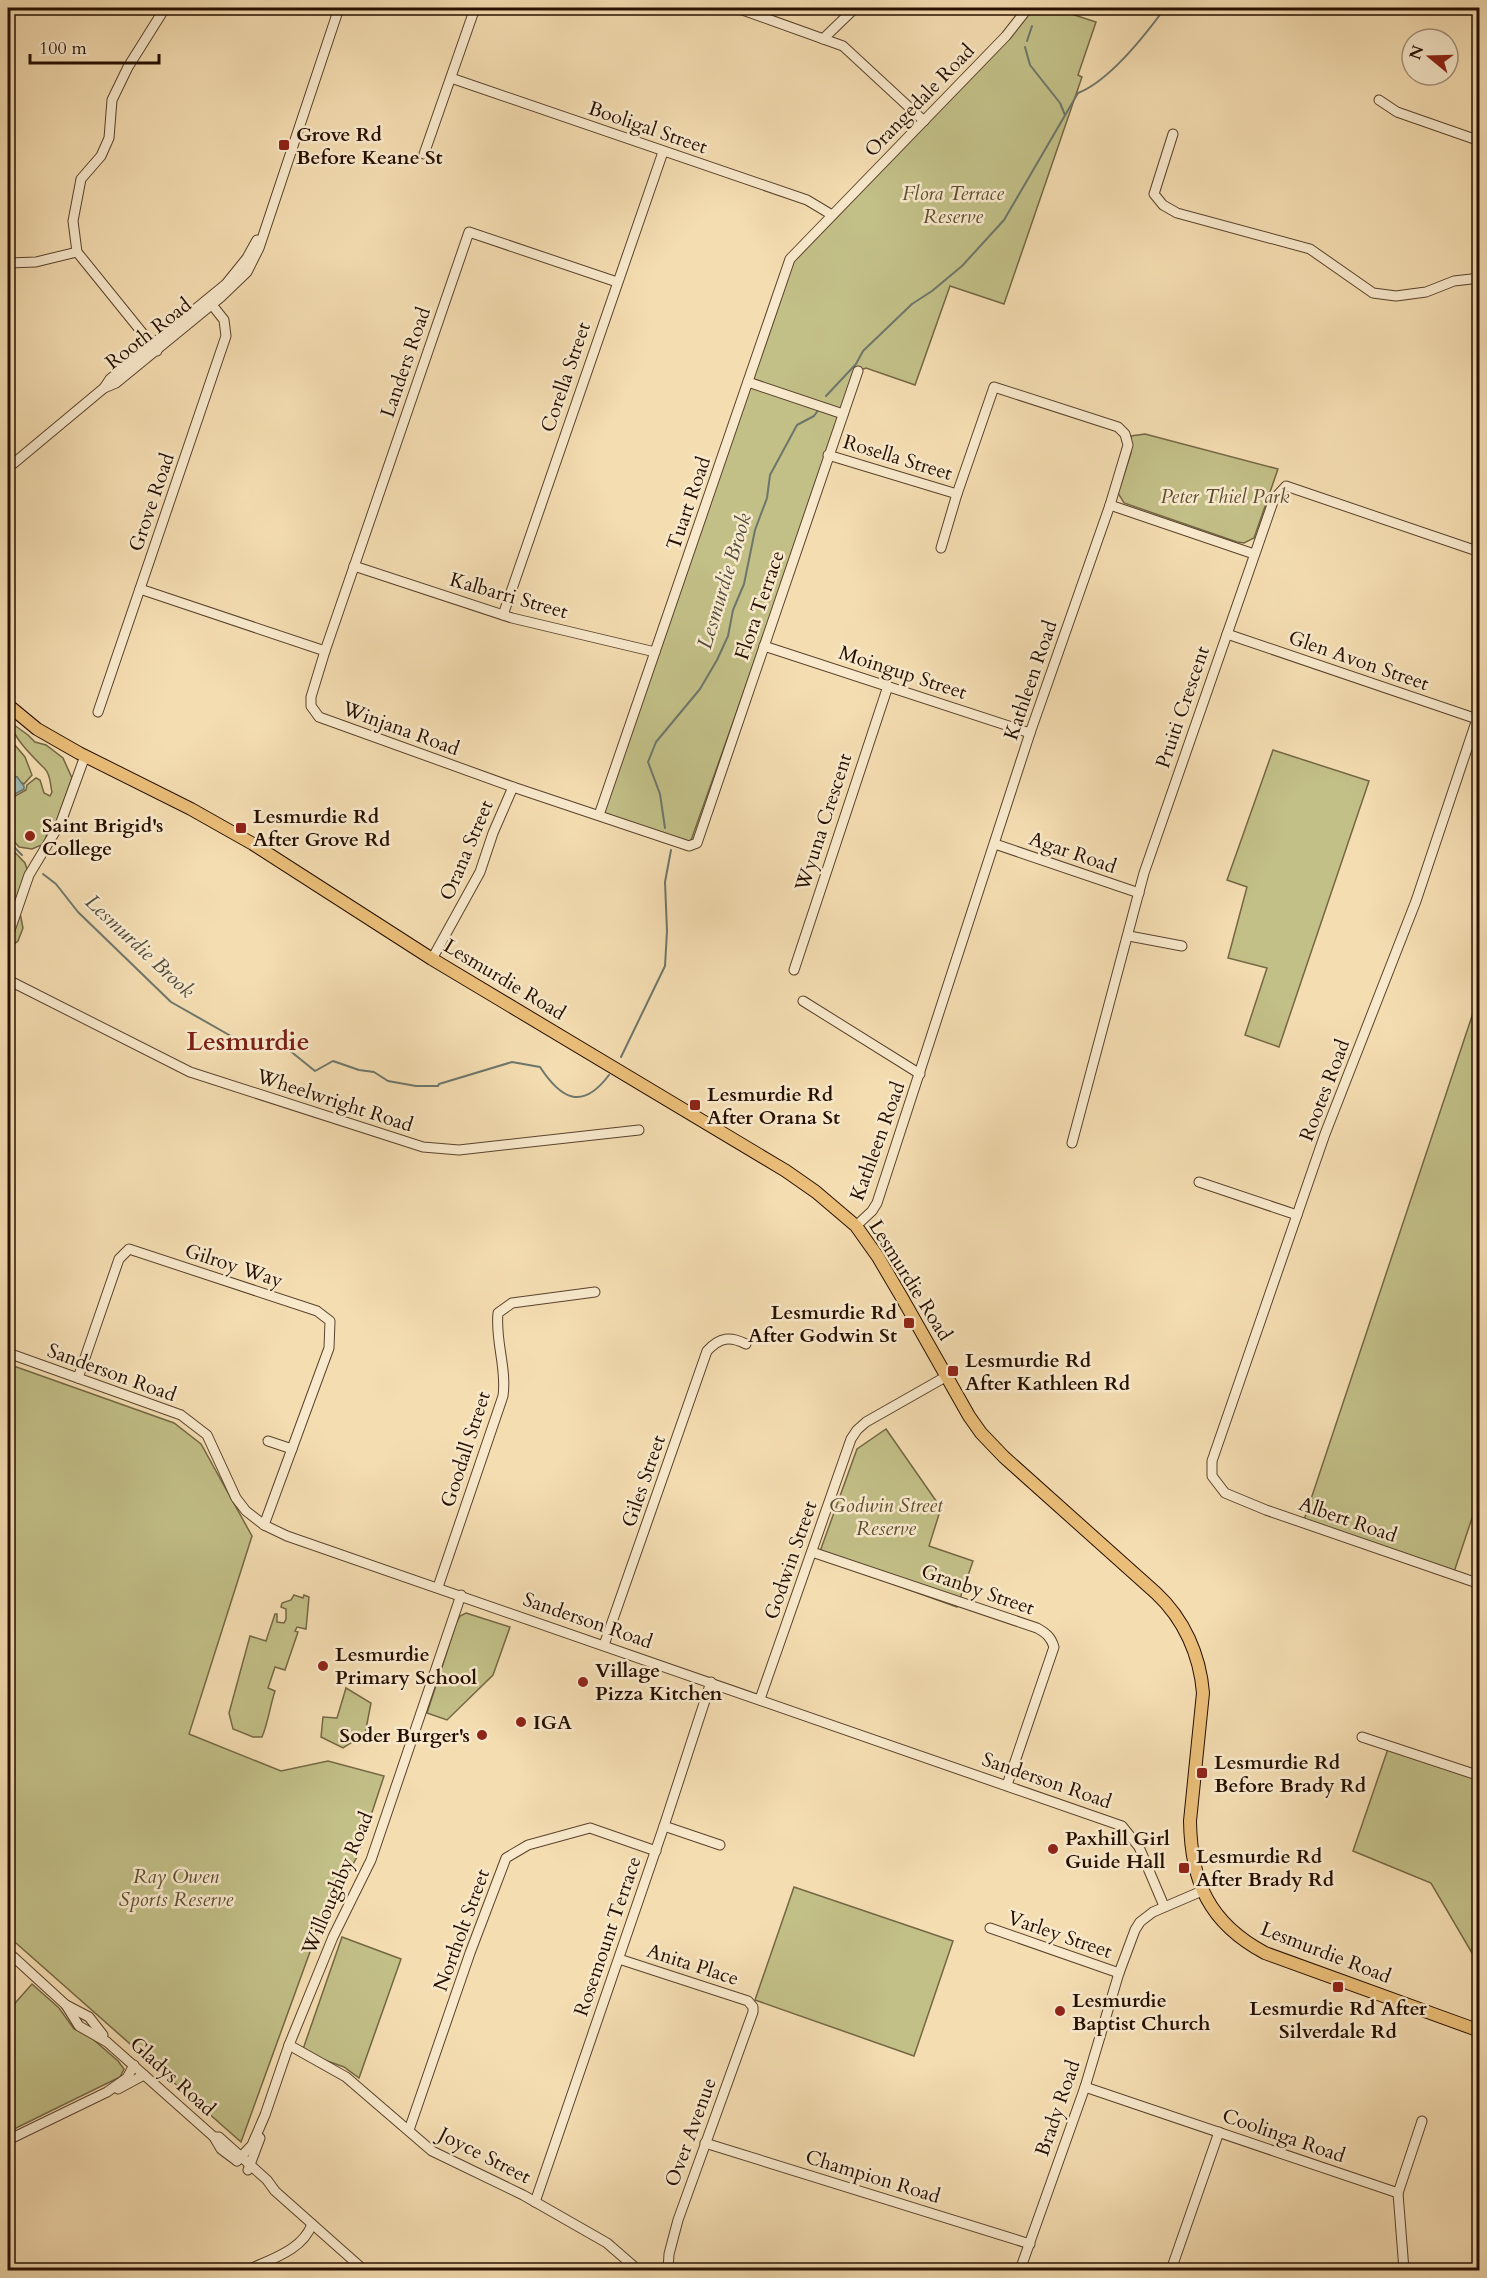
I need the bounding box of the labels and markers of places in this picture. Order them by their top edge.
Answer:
place label: Grove Rd Before Keane St [296,121,443,171]
marker: Grove Rd Before Keane St [277,138,291,152]
place label: Lesmurdie Rd After Grove Rd [253,803,391,853]
place label: Saint Brigid's College [42,812,163,862]
marker: Lesmurdie Rd After Grove Rd [234,821,248,835]
marker: Saint Brigid's College [23,829,37,843]
place label: Lesmurdie Rd After Orana St [707,1081,840,1131]
marker: Lesmurdie Rd After Orana St [688,1098,702,1112]
place label: Lesmurdie Rd After Godwin St [748,1299,898,1349]
marker: Lesmurdie Rd After Godwin St [902,1316,916,1330]
place label: Lesmurdie Rd After Kathleen Rd [965,1347,1131,1397]
marker: Lesmurdie Rd After Kathleen Rd [946,1364,960,1378]
place label: Lesmurdie Primary School [335,1641,477,1691]
place label: Village Pizza Kitchen [595,1657,722,1707]
marker: Lesmurdie Primary School [316,1659,330,1673]
marker: Village Pizza Kitchen [576,1675,590,1689]
place label: IGA [533,1709,572,1736]
marker: IGA [514,1715,528,1729]
place label: Soder Burger's [340,1722,470,1749]
marker: Soder Burger's [475,1728,489,1742]
place label: Lesmurdie Rd Before Brady Rd [1214,1749,1367,1799]
marker: Lesmurdie Rd Before Brady Rd [1195,1766,1209,1780]
place label: Paxhill Girl Guide Hall [1065,1825,1170,1875]
marker: Paxhill Girl Guide Hall [1046,1842,1060,1856]
place label: Lesmurdie Rd After Brady Rd [1196,1843,1335,1893]
marker: Lesmurdie Rd After Brady Rd [1177,1861,1191,1875]
marker: Lesmurdie Rd After Silverdale Rd [1331,1980,1345,1994]
place label: Lesmurdie Baptist Church [1072,1987,1211,2037]
place label: Lesmurdie Rd After Silverdale Rd [1249,1995,1428,2045]
marker: Lesmurdie Baptist Church [1053,2004,1067,2018]

